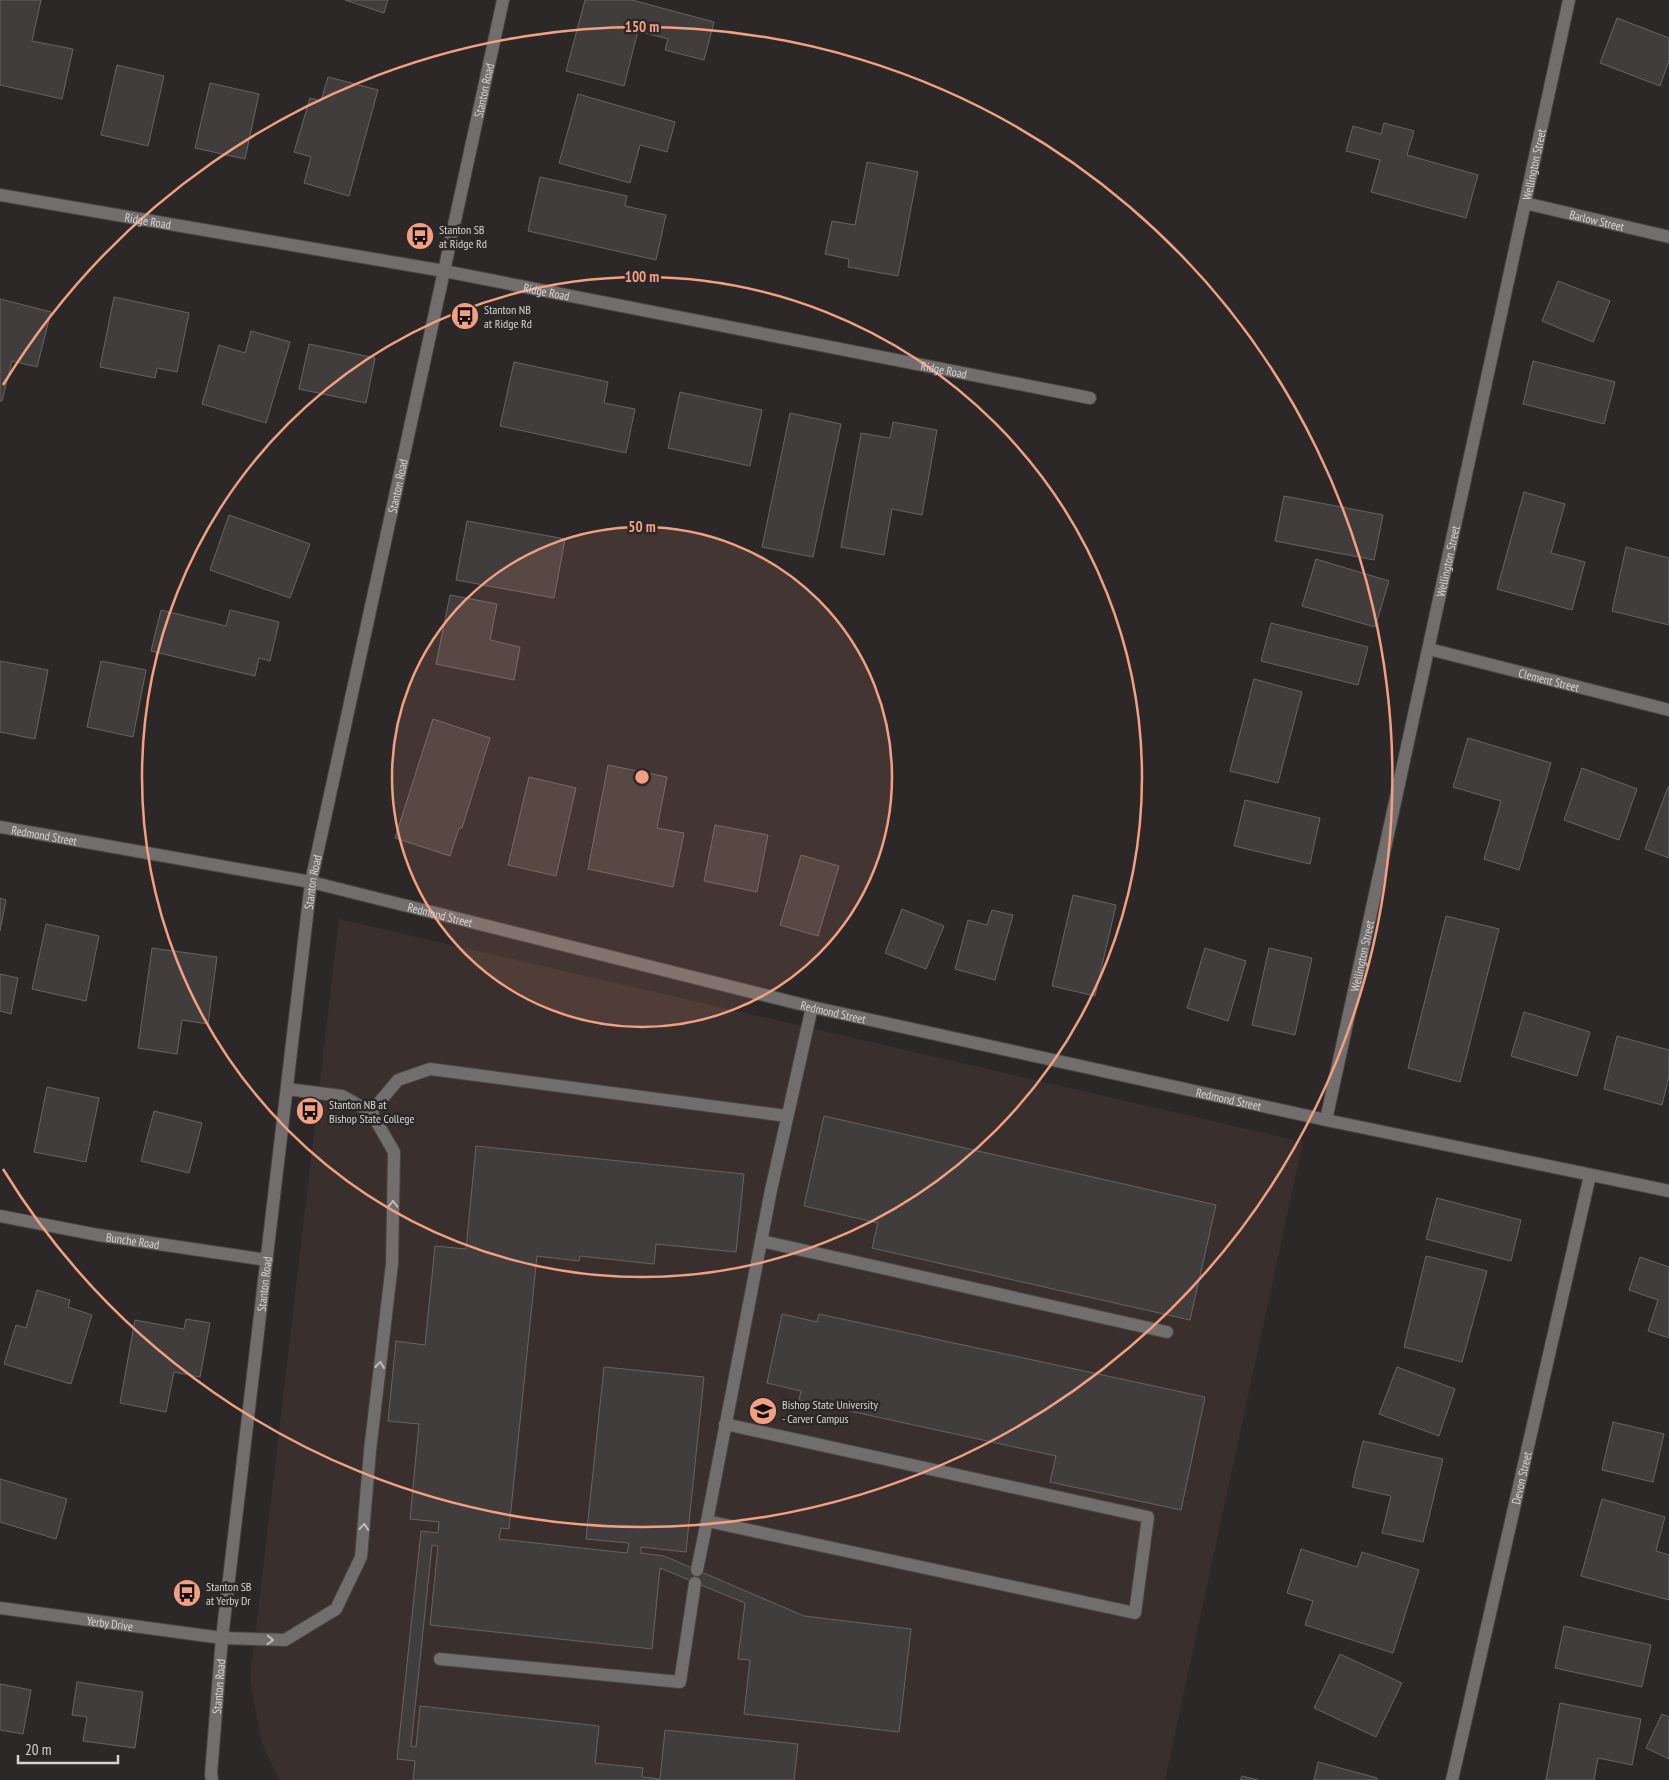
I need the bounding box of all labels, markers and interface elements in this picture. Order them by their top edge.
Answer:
text: 150 m [625,17,659,36]
street label: Stanton Road [470,62,497,119]
street label: Wellington Street [1518,127,1549,201]
street label: Barlow Street [1568,206,1627,234]
street label: Ridge Road [124,209,172,232]
bus stop icon: Stanton SB at Ridge Rd [405,221,435,251]
place label: Stanton SB at Ridge Rd [439,222,487,251]
text: 100 m [625,267,659,286]
street label: Ridge Road [522,279,571,303]
bus stop icon: Stanton NB at Ridge Rd [450,301,480,331]
place label: Stanton NB at Ridge Rd [484,302,532,331]
street label: Ridge Road [920,357,968,381]
street label: Stanton Road [384,457,410,515]
text: 50 m [628,517,656,536]
street label: Wellington Street [1432,523,1462,598]
street label: Clement Street [1517,665,1582,695]
centre of rings [633,768,651,786]
street label: Redmond Street [10,822,79,848]
street label: Stanton Road [300,853,324,910]
street label: Redmond Street [406,899,475,930]
street label: Wellington Street [1347,918,1377,993]
street label: Redmond Street [799,997,868,1026]
street label: Redmond Street [1195,1084,1264,1113]
bus stop icon: Stanton NB at Bishop State College [295,1096,325,1126]
place label: Stanton NB at Bishop State College [329,1097,414,1126]
one-way arrow [388,1199,398,1207]
street label: Bunche Road [105,1229,160,1251]
street label: Stanton Road [253,1256,274,1312]
one-way arrow [374,1361,385,1369]
school or university icon: Bishop State University - Carver Campus [748,1396,778,1426]
place label: Bishop State University - Carver Campus [782,1397,878,1426]
street label: Devon Street [1508,1449,1534,1506]
one-way arrow [358,1523,369,1531]
bus stop icon: Stanton SB at Yerby Dr [172,1578,202,1608]
place label: Stanton SB at Yerby Dr [206,1579,252,1608]
street label: Yerby Drive [86,1612,134,1633]
one-way arrow [267,1635,275,1645]
street label: Stanton Road [208,1658,228,1715]
scale bar [18,1732,118,1764]
text: 20 m [25,1740,51,1759]

